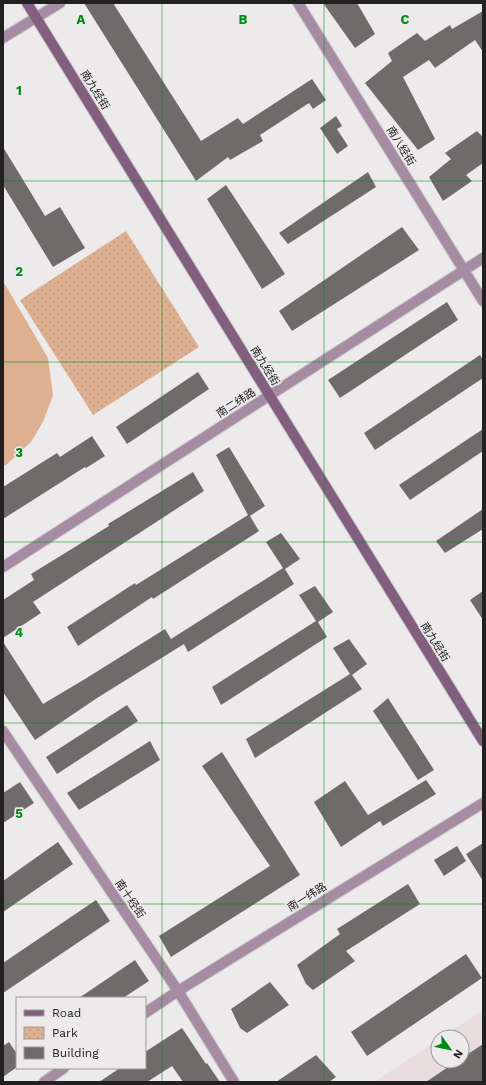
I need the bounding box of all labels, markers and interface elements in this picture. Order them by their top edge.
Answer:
text: A [77,12,86,27]
text: B [239,12,248,27]
text: C [401,12,410,27]
street label: 南九经街 [78,68,112,112]
text: 1 [16,83,22,98]
street label: 南八经街 [384,124,418,168]
text: 2 [15,264,23,279]
street label: 南九经街 [248,344,282,388]
street label: 南二纬路 [214,386,258,420]
text: 3 [15,445,23,460]
street label: 南九经街 [418,620,452,664]
text: 4 [15,625,24,640]
text: 5 [15,806,23,821]
street label: 南十经街 [112,877,148,921]
street label: 南一纬路 [285,880,329,914]
legend [16,997,146,1069]
text: Road [52,1006,81,1020]
text: Park [52,1026,78,1040]
north arrow [430,1029,470,1069]
text: Building [52,1046,99,1060]
text: N [450,1047,466,1061]

